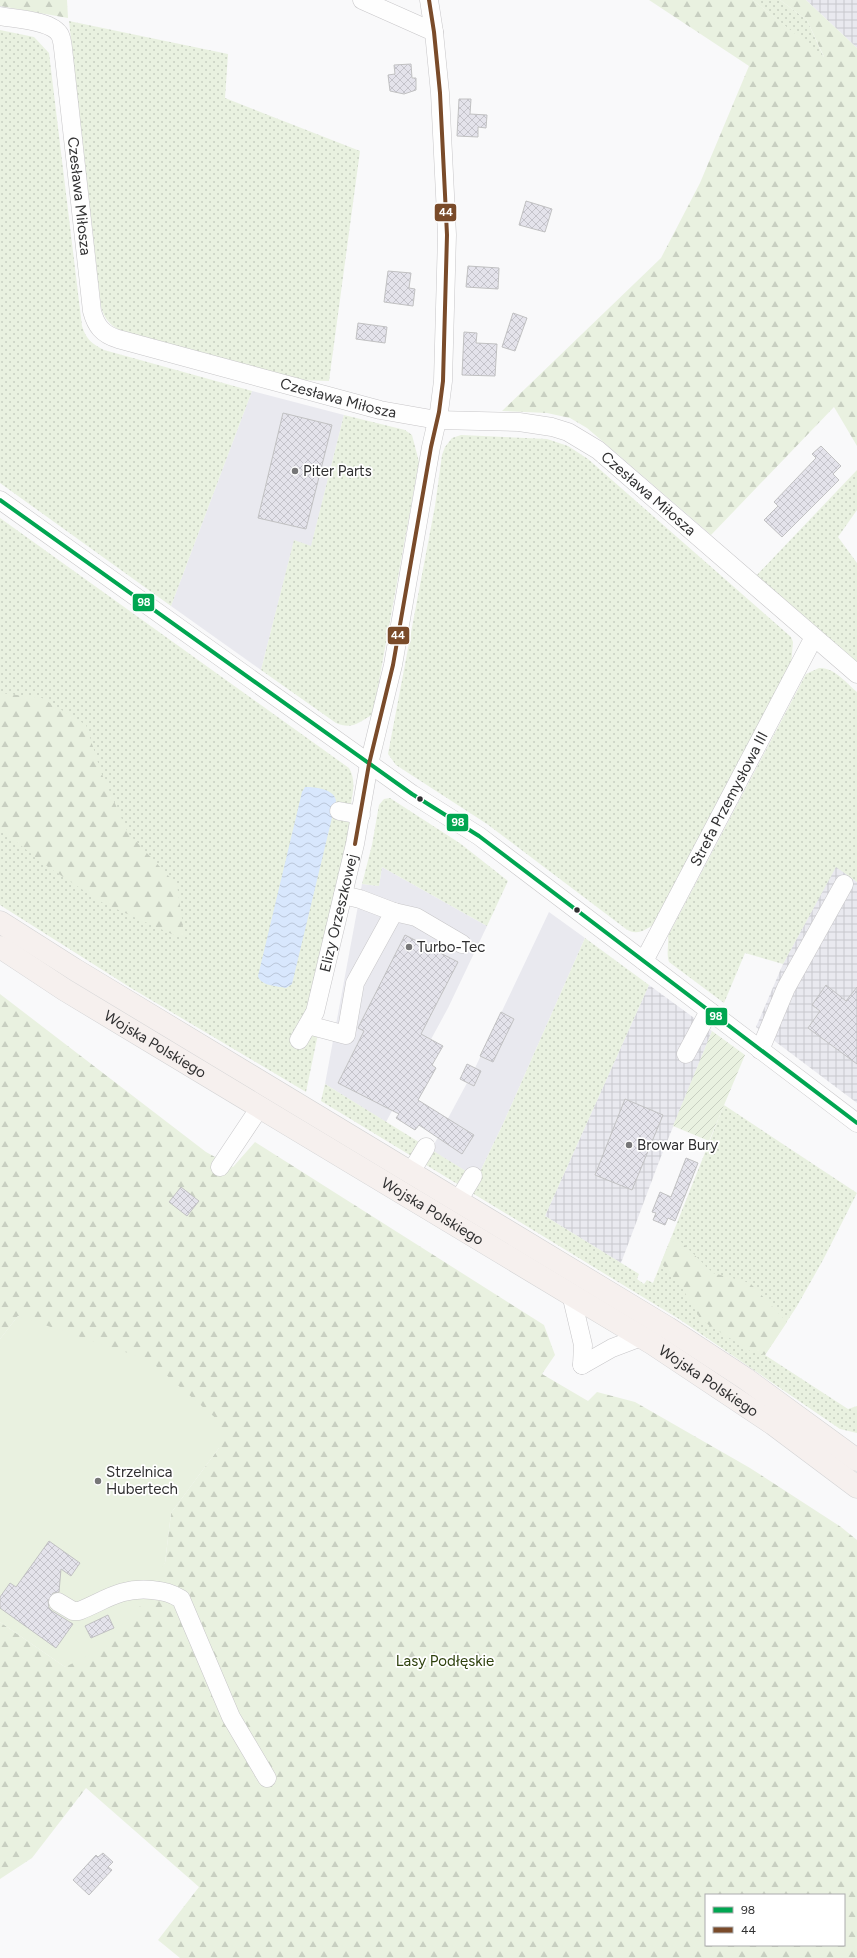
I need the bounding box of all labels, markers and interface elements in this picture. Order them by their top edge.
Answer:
street label: Czesława Miłosza [64,136,95,256]
line badge: 44 [434,203,457,222]
text: 44 [439,206,453,219]
street label: Czesława Miłosza [278,374,398,422]
street label: Czesława Miłosza [597,448,699,539]
place label: Piter Parts [303,462,372,480]
marker: Piter Parts [290,466,300,476]
line badge: 98 [132,593,155,612]
text: 98 [137,596,151,609]
line badge: 44 [387,626,410,645]
text: 44 [391,629,405,642]
street label: Strefa Przemysłowa III [686,728,772,869]
unlabelled marker [415,794,425,804]
line badge: 98 [446,813,469,832]
text: 98 [451,816,465,829]
street label: Elizy Orzeszkowej [316,852,361,974]
unlabelled marker [572,905,582,915]
place label: Turbo-Tec [417,938,485,956]
marker: Turbo-Tec [404,942,414,952]
street label: Wojska Polskiego [101,1007,210,1082]
line badge: 98 [705,1007,728,1026]
text: 98 [709,1010,723,1023]
place label: Browar Bury [637,1136,718,1154]
marker: Browar Bury [624,1140,634,1150]
street label: Wojska Polskiego [378,1174,487,1249]
street label: Wojska Polskiego [655,1341,762,1421]
place label: Strzelnica Hubertech [106,1463,178,1498]
marker: Strzelnica Hubertech [93,1476,103,1486]
park label: Lasy Podłęskie [396,1652,494,1670]
legend [705,1894,845,1946]
text: 98 [741,1903,755,1917]
text: 44 [741,1923,756,1937]

